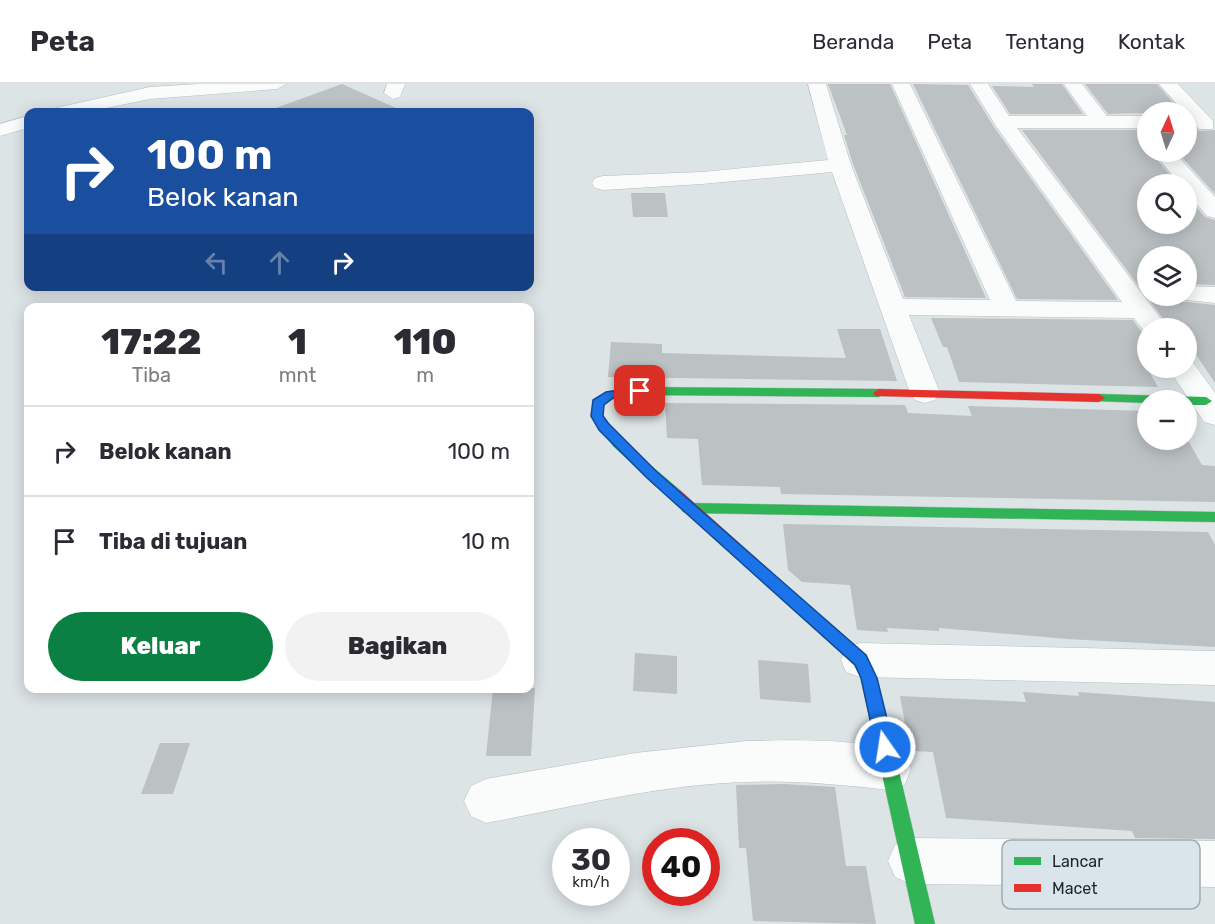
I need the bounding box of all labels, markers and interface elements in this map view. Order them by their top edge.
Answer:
text: Peta [30,25,95,58]
text: Beranda [812,29,894,54]
text: Peta [927,29,972,54]
text: Tentang [1005,29,1085,54]
text: Kontak [1118,29,1185,54]
north arrow [1137,102,1197,162]
map controls [1137,102,1197,450]
text: 100 m [147,130,272,180]
icon: right [48,132,126,210]
button: search [1137,174,1197,234]
text: Belok kanan [147,181,299,213]
icon: left [200,246,233,279]
icon: ahead [263,246,296,279]
icon: right [326,246,359,279]
button: layers [1137,246,1197,306]
button: + [1137,318,1197,378]
text: 17:22 [101,320,202,363]
text: 1 [288,320,307,363]
text: 110 [394,320,457,363]
text: Tiba [132,363,171,387]
text: mnt [279,363,316,387]
text: m [416,363,434,387]
pin [614,365,665,416]
icon: arrive [623,374,656,407]
button: − [1137,390,1197,450]
icon: right [48,435,81,468]
text: Belok kanan [99,438,232,465]
text: 100 m [448,438,510,465]
icon: arrive [48,525,81,558]
text: Tiba di tujuan [99,528,247,555]
text: 10 m [462,528,510,555]
button: Keluar [48,612,273,681]
button: Bagikan [285,612,510,681]
position arrow [853,715,917,779]
speed limit sign: 40 [642,828,720,906]
legend [1002,840,1200,909]
text: 30 [571,842,611,878]
text: Lancar [1052,852,1103,871]
text: km/h [572,873,610,891]
text: Macet [1052,879,1098,898]

